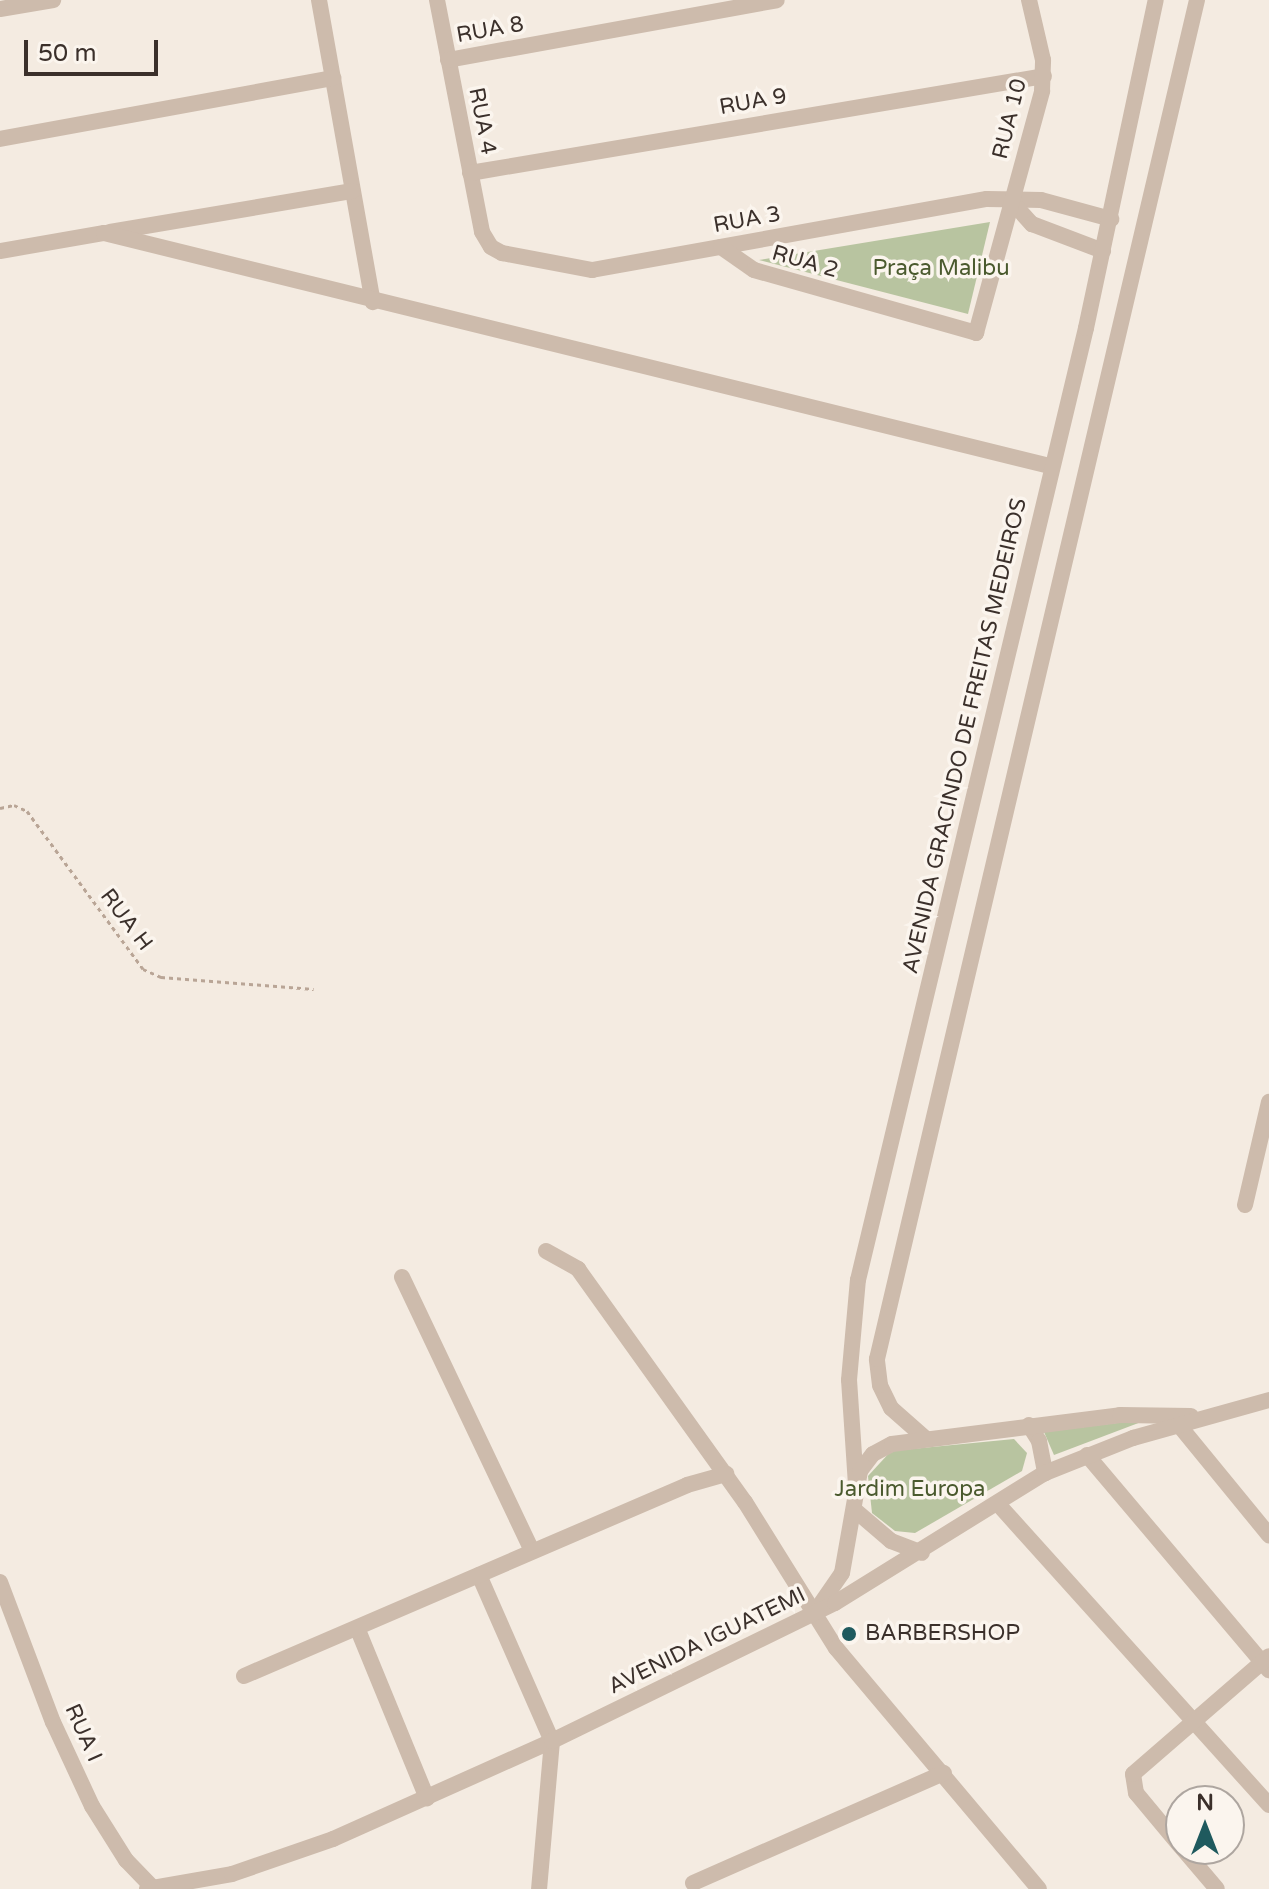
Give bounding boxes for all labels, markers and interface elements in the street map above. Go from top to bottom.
street label: RUA 8 [454,11,526,49]
scale bar [28,24,162,74]
text: 50 m [38,39,96,68]
street label: RUA 10 [987,76,1033,162]
street label: RUA 9 [717,83,789,121]
street label: RUA 4 [463,85,501,157]
street label: RUA 3 [711,201,783,239]
street label: RUA 2 [769,240,841,284]
park label: Praça Malibu [872,256,1010,282]
street label: AVENIDA GRACINDO DE FREITAS MEDEIROS [897,496,1033,976]
street label: RUA H [94,884,158,956]
park label: Jardim Europa [835,1477,985,1503]
street label: AVENIDA IGUATEMI [604,1582,810,1700]
place label: BARBERSHOP [865,1621,1020,1647]
marker: BARBERSHOP [840,1625,858,1643]
street label: RUA I [59,1700,107,1766]
north arrow [1165,1785,1245,1865]
text: N [1196,1790,1214,1816]

